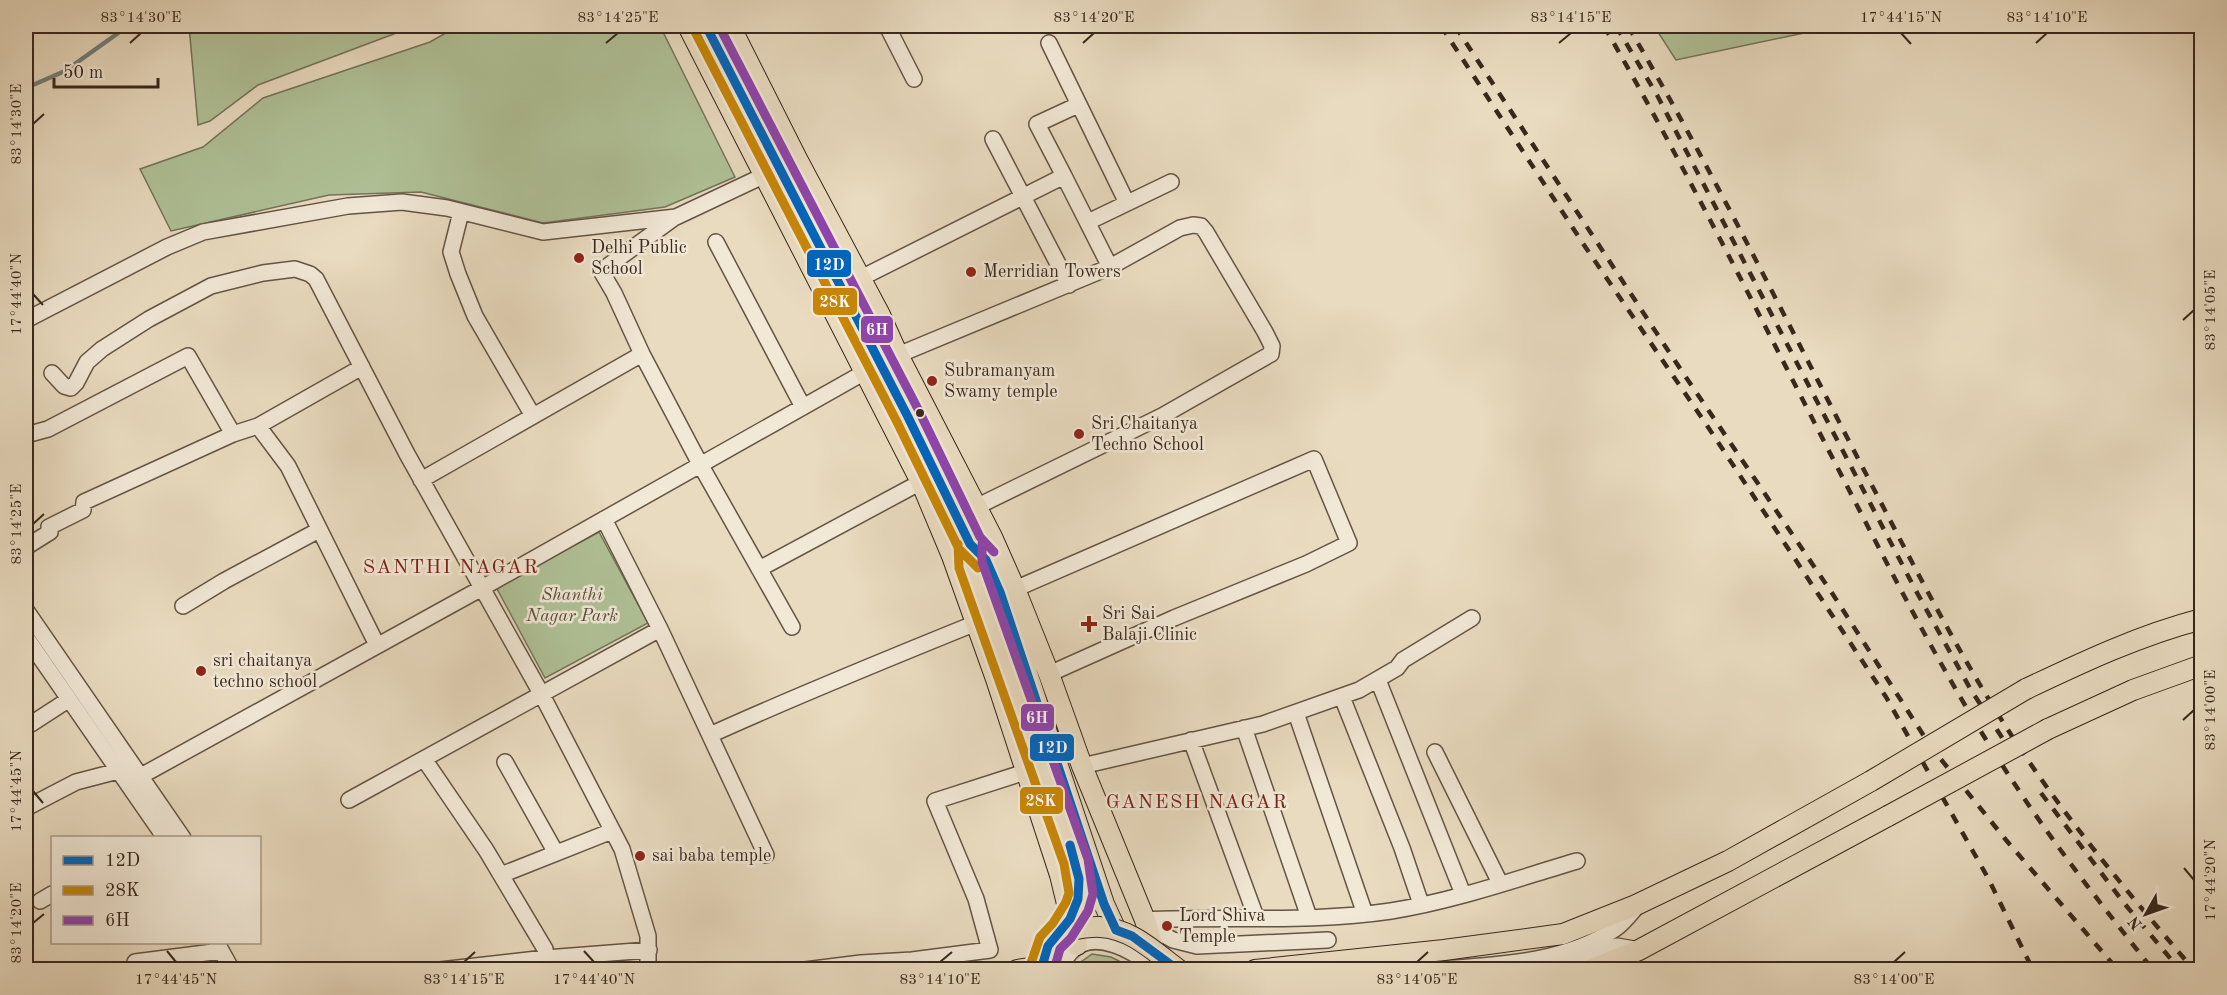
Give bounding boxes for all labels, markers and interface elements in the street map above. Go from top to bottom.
text: 83°14'30"E [101,11,181,26]
text: 83°14'25"E [578,11,658,26]
text: 83°14'20"E [1054,11,1134,26]
text: 83°14'15"E [1531,11,1611,26]
text: 17°44'15"N [1860,11,1942,26]
text: 83°14'10"E [2007,11,2087,26]
scale bar [54,51,158,89]
text: 50 m [63,64,103,82]
text: 83°14'30"E [10,84,25,164]
place label: Delhi Public School [591,239,687,278]
line badge: 12D [806,249,852,278]
marker: Delhi Public School [572,251,586,265]
text: 17°44'40"N [10,253,25,335]
text: 12D [813,258,845,274]
place label: Merridian Towers [983,263,1121,281]
marker: Merridian Towers [964,265,978,279]
text: 83°14'05"E [2204,270,2219,350]
line badge: 28K [812,287,858,316]
text: 28K [820,295,850,311]
line badge: 6H [860,315,894,344]
text: 6H [866,323,888,339]
place label: Subramanyam Swamy temple [944,362,1058,401]
marker: Subramanyam Swamy temple [925,374,939,388]
unlabelled marker [914,407,926,419]
place label: Sri Chaitanya Techno School [1091,415,1204,454]
marker: Sri Chaitanya Techno School [1072,427,1086,441]
text: 83°14'25"E [10,484,25,564]
district label: SANTHI NAGAR [363,558,539,578]
park label: Shanthi Nagar Park [525,586,618,625]
place label: Sri Sai Balaji Clinic [1102,605,1197,644]
marker: Sri Sai Balaji Clinic [1080,615,1098,633]
place label: sri chaitanya techno school [213,652,317,691]
marker: sri chaitanya techno school [194,664,208,678]
text: 83°14'00"E [2204,670,2219,750]
line badge: 6H [1020,703,1055,732]
text: 6H [1026,711,1048,727]
line badge: 12D [1029,733,1075,762]
text: 12D [1036,741,1068,757]
text: 17°44'45"N [10,750,25,832]
line badge: 28K [1019,786,1064,815]
district label: GANESH NAGAR [1106,793,1288,813]
text: 28K [1026,794,1056,810]
legend [51,836,261,944]
text: 17°44'20"N [2204,839,2219,921]
place label: sai baba temple [652,847,771,865]
marker: sai baba temple [633,849,647,863]
text: 12D [105,852,140,870]
text: 28K [105,882,140,900]
text: 83°14'20"E [10,883,25,963]
north arrow [2116,884,2176,944]
place label: Lord Shiva Temple [1179,907,1266,946]
text: 6H [105,912,130,930]
text: N [2125,912,2146,932]
marker: Lord Shiva Temple [1160,919,1174,933]
text: 17°44'45"N [135,973,217,988]
text: 83°14'15"E [424,973,504,988]
text: 17°44'40"N [553,973,635,988]
text: 83°14'10"E [900,973,980,988]
text: 83°14'05"E [1377,973,1457,988]
text: 83°14'00"E [1854,973,1934,988]

